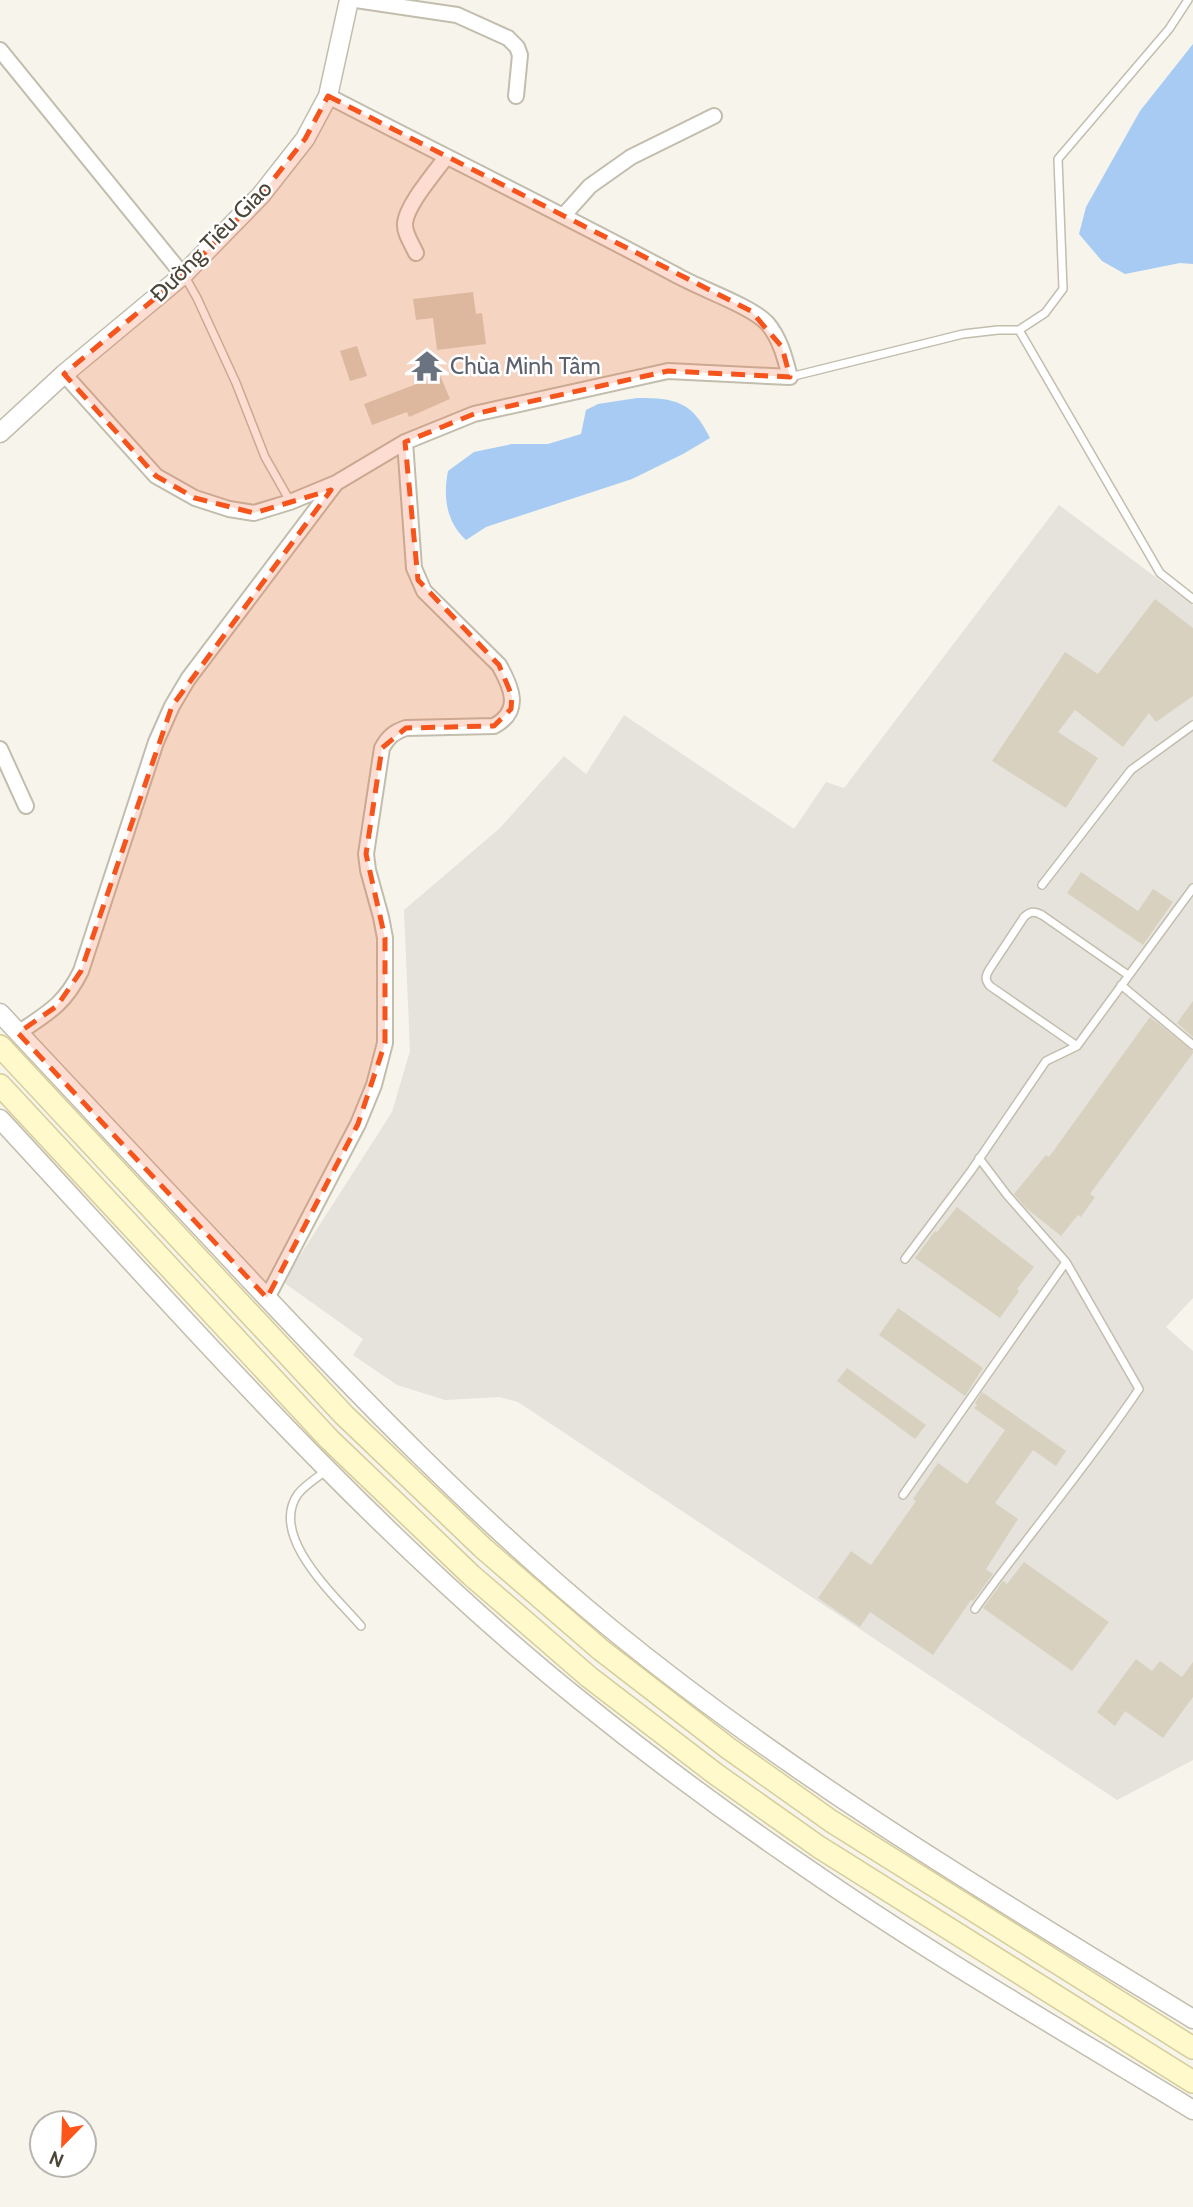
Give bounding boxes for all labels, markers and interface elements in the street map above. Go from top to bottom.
street label: Đường Tiêu Giao [144,174,278,308]
temple icon: Chùa Minh Tâm [410,349,444,383]
place label: Chùa Minh Tâm [450,352,601,380]
north arrow [28,2109,98,2179]
text: N [46,2146,67,2172]

